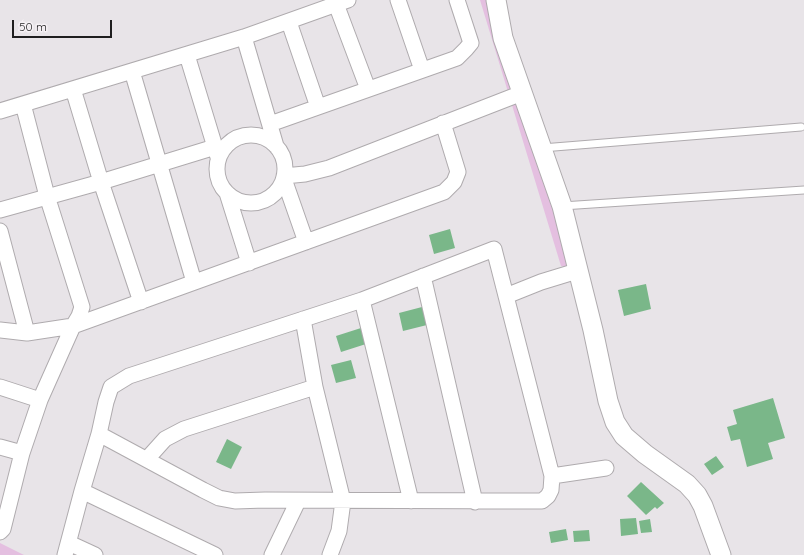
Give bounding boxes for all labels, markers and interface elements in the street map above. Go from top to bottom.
scale bar [14,12,114,38]
text: 50 m [19,19,47,34]

